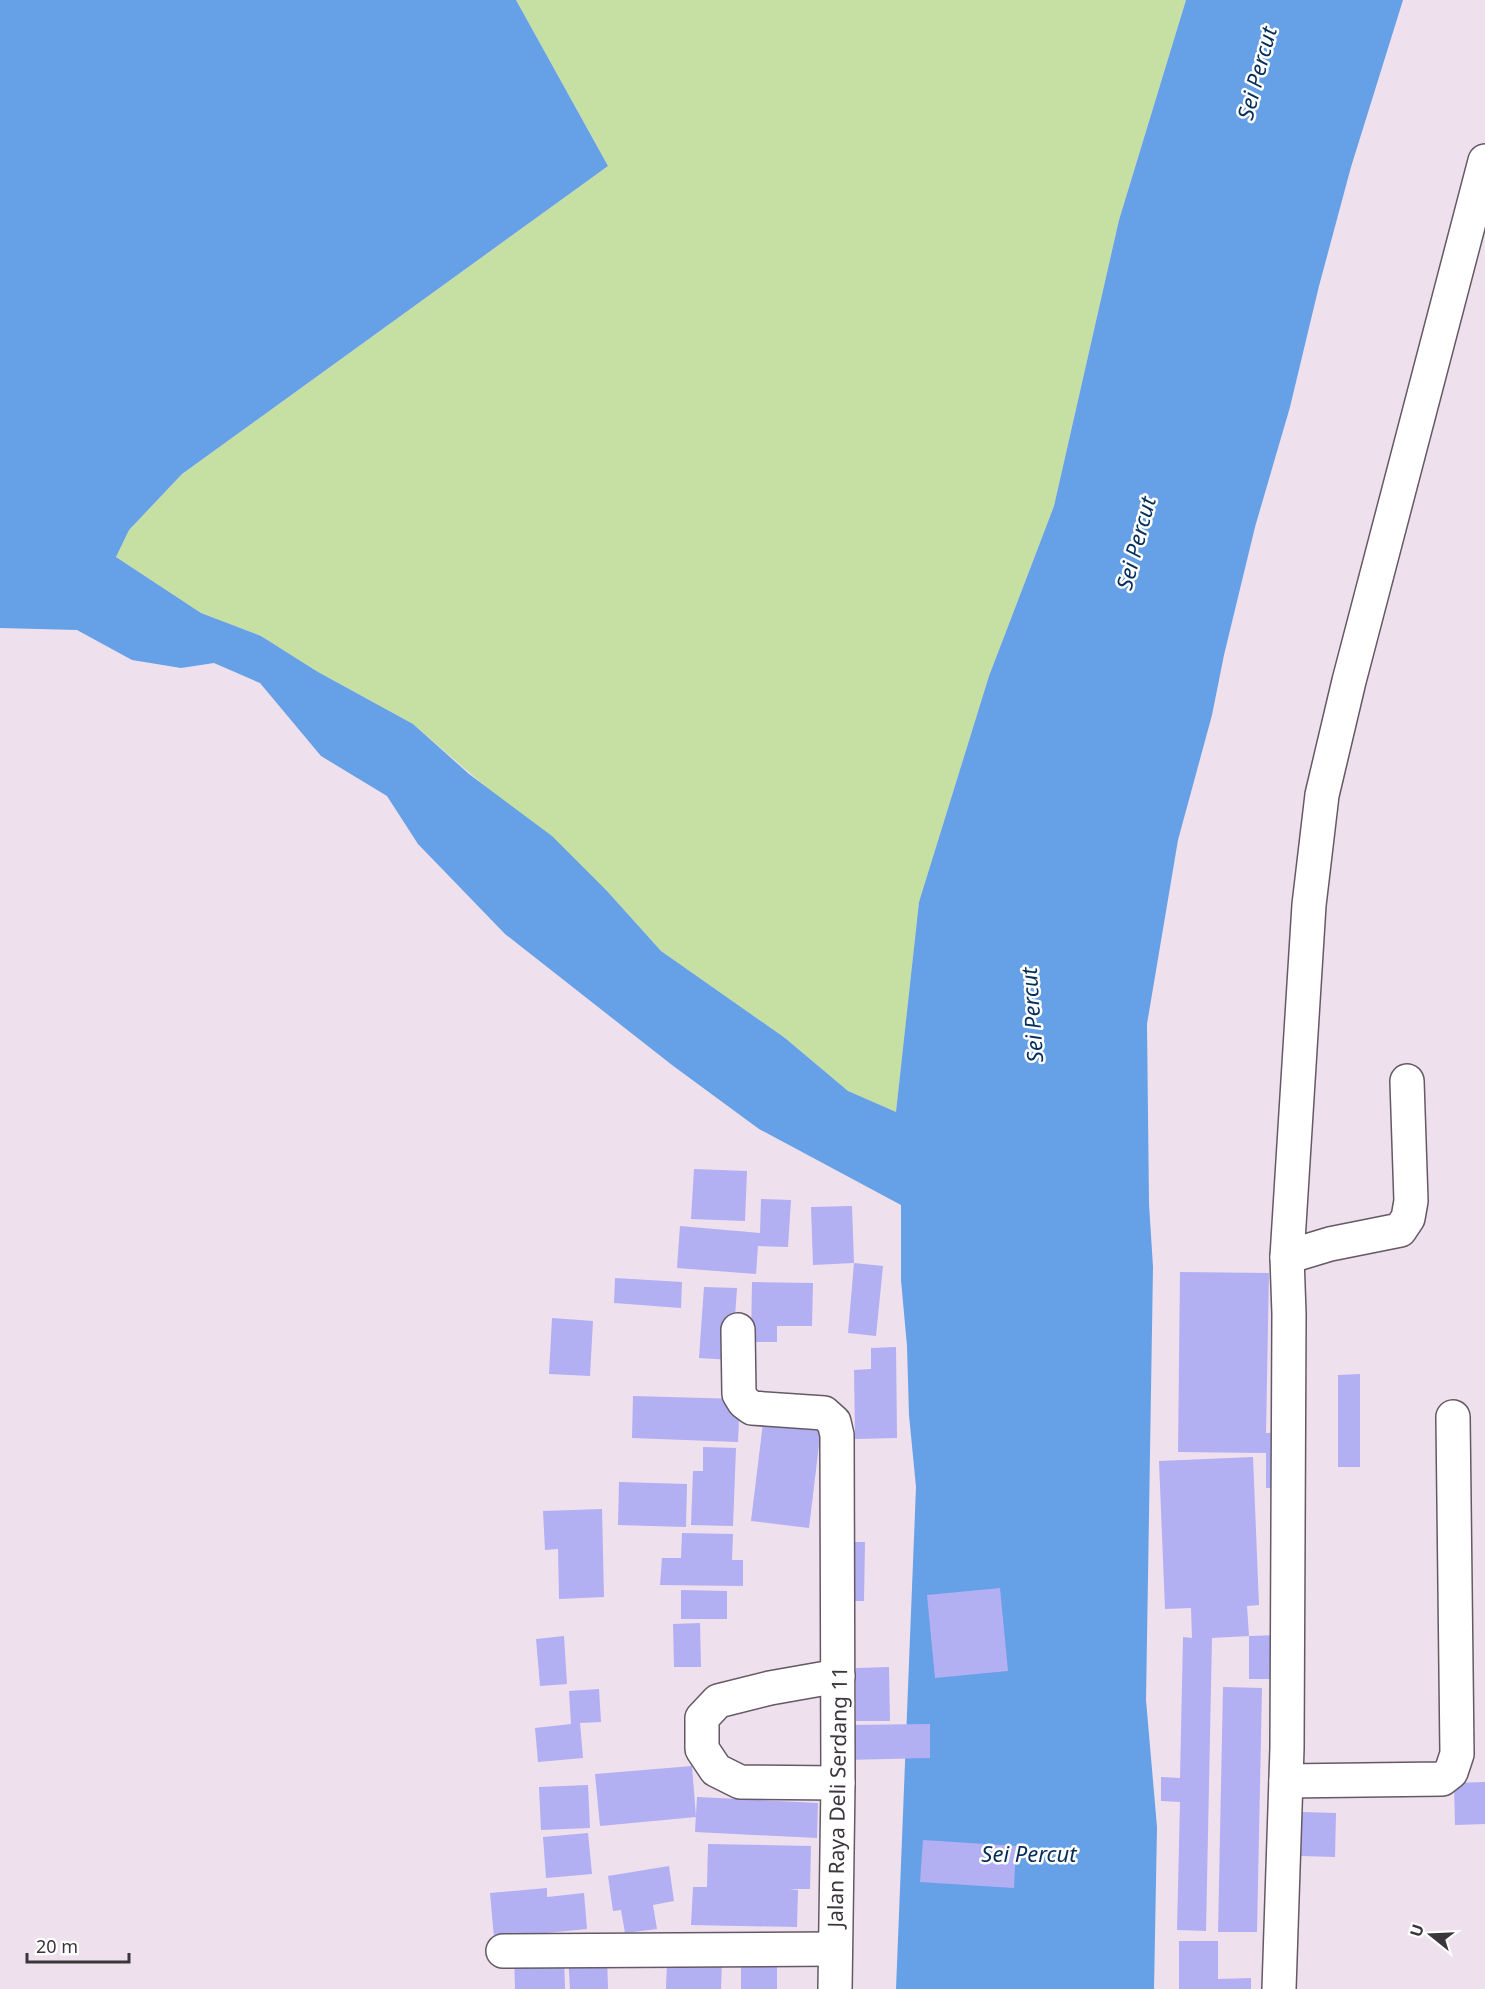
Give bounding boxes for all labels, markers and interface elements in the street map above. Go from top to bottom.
water label: Sei Percut [1229,21,1283,123]
water label: Sei Percut [1108,491,1162,593]
water label: Sei Percut [1013,965,1049,1064]
street label: Jalan Raya Deli Serdang 11 [821,1666,853,1930]
water label: Sei Percut [981,1838,1078,1868]
north arrow [1401,1905,1461,1965]
text: U [1404,1921,1429,1940]
scale bar [27,1926,129,1964]
text: 20 m [36,1934,78,1958]

